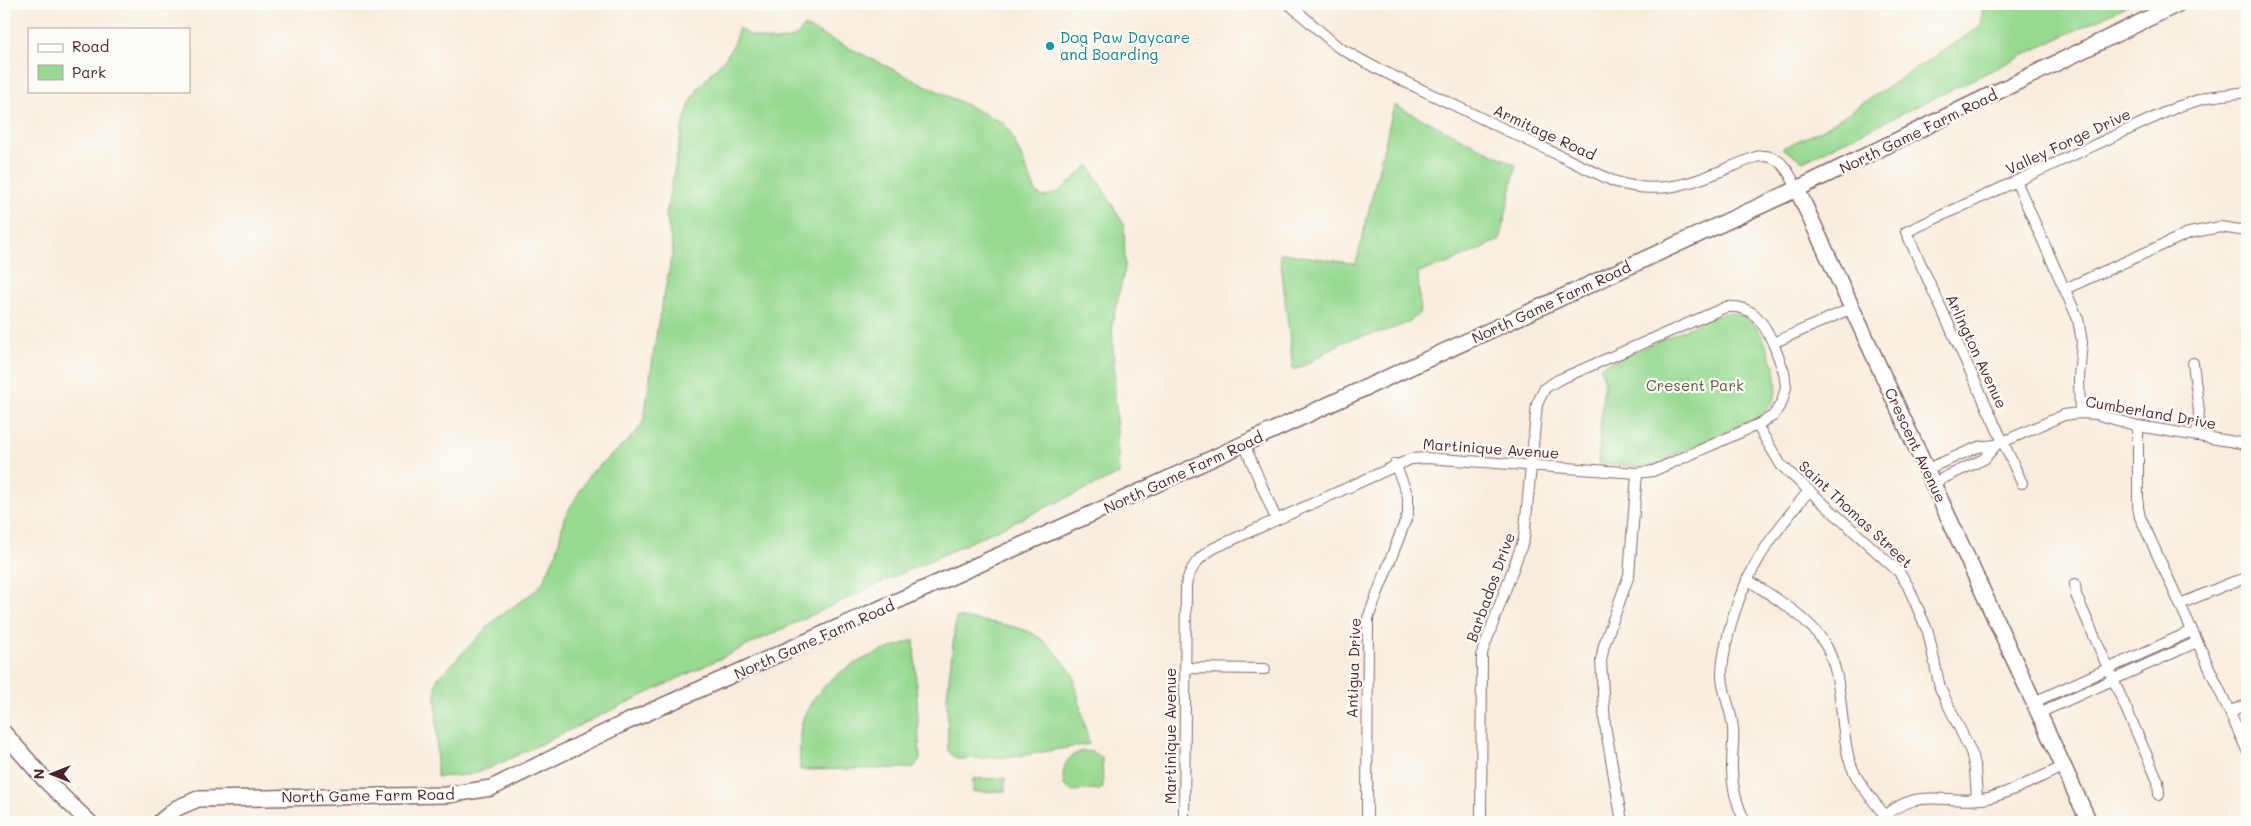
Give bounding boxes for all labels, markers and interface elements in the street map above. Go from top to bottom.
place label: Dog Paw Daycare and Boarding [1060,27,1190,64]
legend [28,28,190,92]
text: Road [72,36,109,56]
marker: Dog Paw Daycare and Boarding [1044,40,1056,52]
text: Park [72,62,106,82]
street label: North Game Farm Road [1836,84,2000,178]
street label: Armitage Road [1491,100,1599,164]
street label: Valley Forge Drive [2002,103,2134,179]
street label: North Game Farm Road [1468,256,1634,348]
street label: Arlington Avenue [1942,291,2012,411]
park label: Cresent Park [1646,375,1744,395]
street label: Crescent Avenue [1881,384,1951,506]
street label: Cumberland Drive [2084,391,2218,433]
street label: North Game Farm Road [1100,426,1266,518]
street label: Martinique Avenue [1422,433,1560,463]
street label: Saint Thomas Street [1795,456,1917,572]
street label: Barbados Drive [1461,529,1519,645]
street label: North Game Farm Road [731,595,897,683]
street label: Antigua Drive [1341,617,1365,719]
street label: Martinique Avenue [1160,668,1180,804]
north arrow [28,748,78,798]
text: N [29,769,48,779]
street label: North Game Farm Road [281,783,455,807]

